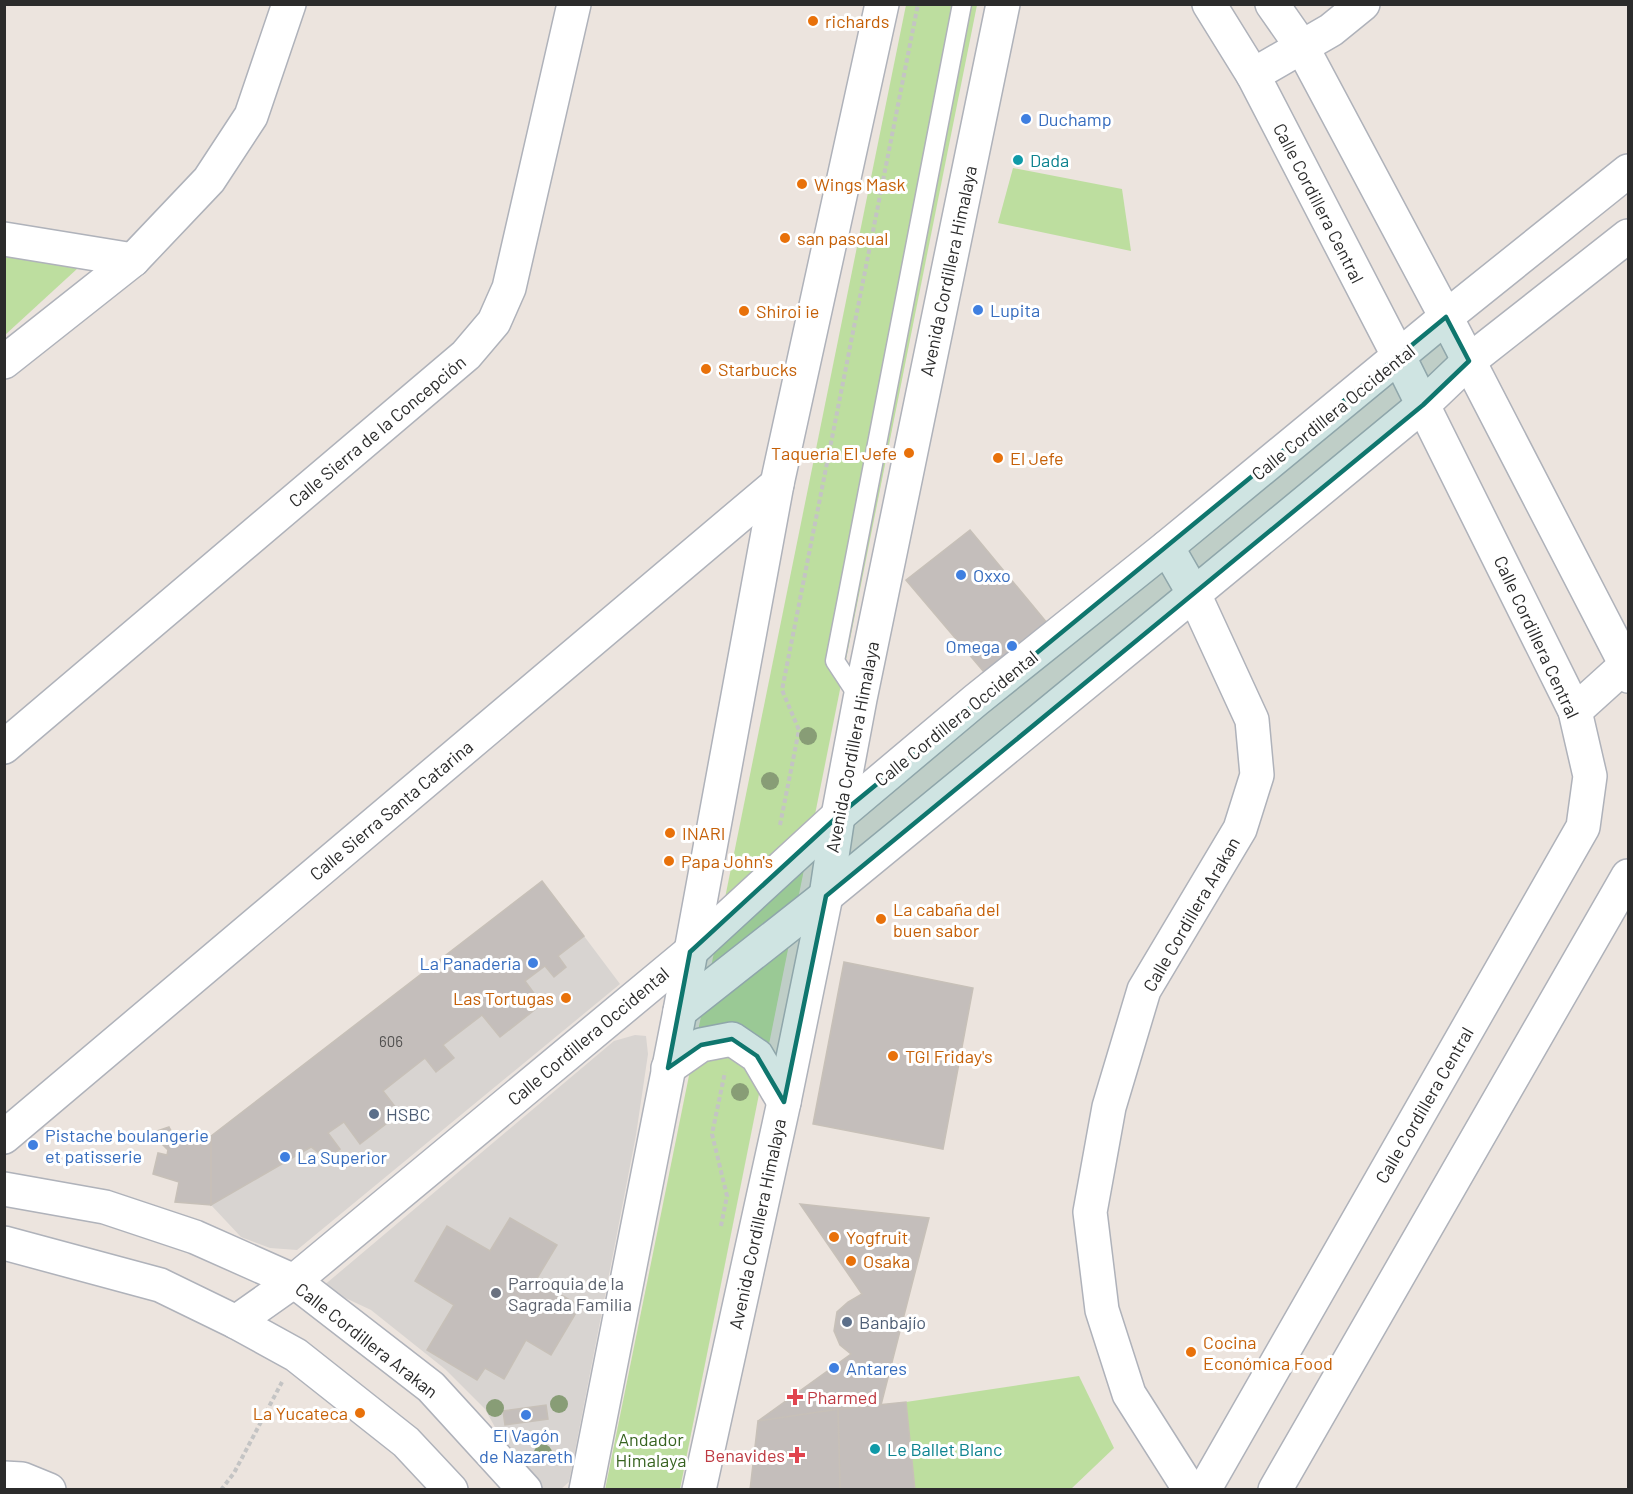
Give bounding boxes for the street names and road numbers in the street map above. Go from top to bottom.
street label: Calle Cordillera Central [1269,119,1369,287]
street label: Avenida Cordillera Himalaya [915,164,981,378]
street label: Calle Cordillera Occidental [1247,339,1419,485]
street label: Calle Sierra de la Concepción [284,350,470,512]
street label: Calle Cordillera Central [1490,552,1584,722]
street label: Avenida Cordillera Himalaya [821,639,883,855]
street label: Calle Cordillera Occidental [870,645,1042,791]
street label: Calle Sierra Santa Catarina [305,735,477,885]
street label: Calle Cordillera Arakan [1138,833,1244,995]
street label: Calle Cordillera Occidental [503,962,673,1110]
street label: Calle Cordillera Central [1370,1023,1478,1187]
street label: Avenida Cordillera Himalaya [724,1117,790,1331]
street label: Calle Cordillera Arakan [291,1278,443,1402]

